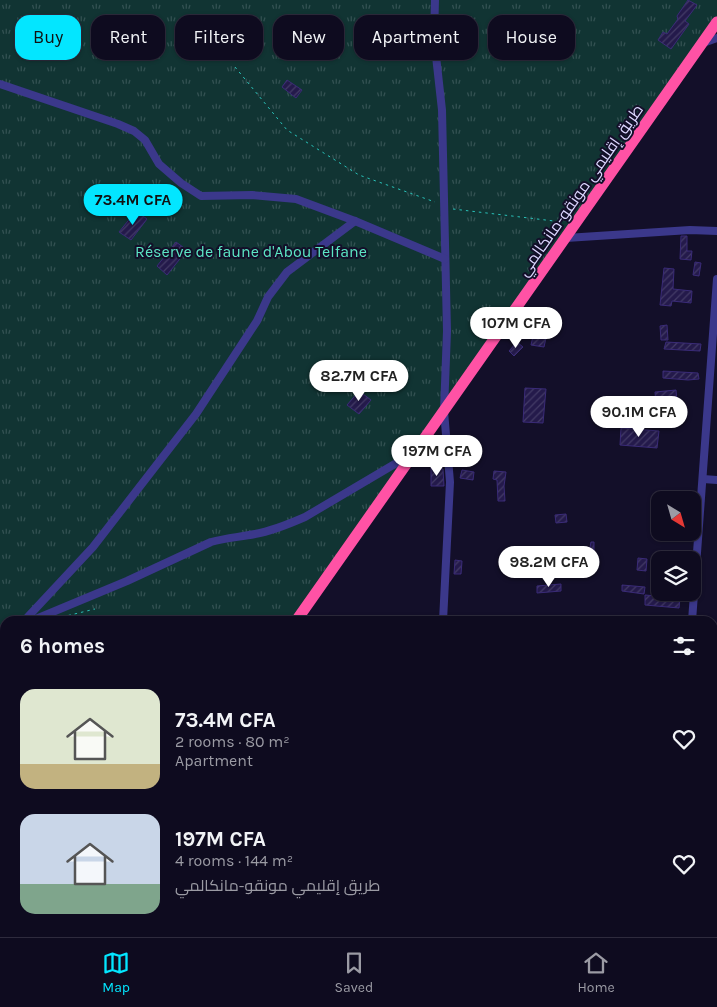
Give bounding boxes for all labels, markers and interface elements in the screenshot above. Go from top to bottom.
chip: Buy [15,15,81,60]
chip: Rent [91,15,165,60]
chip: Filters [175,15,263,60]
chip: New [273,15,344,60]
chip: Apartment [354,15,478,60]
chip: House [488,15,575,60]
street label: طريق إقليمي مونقو-مانكالمي [514,101,650,282]
pin: 73.4M CFA [76,184,190,226]
text: 73.4M CFA [95,190,171,209]
park label: Réserve de faune d'Abou Telfane [135,242,367,261]
pin: 107M CFA [464,306,568,349]
text: 107M CFA [481,313,551,332]
pin: 82.7M CFA [302,360,416,402]
text: 82.7M CFA [320,366,398,385]
pin: 90.1M CFA [582,396,696,438]
text: 90.1M CFA [602,402,676,421]
pin: 197M CFA [385,434,489,477]
text: 197M CFA [402,441,472,460]
north arrow [651,491,701,541]
map controls [651,491,701,601]
pin: 98.2M CFA [492,546,606,588]
button: layers [651,551,701,601]
text: 98.2M CFA [509,552,589,571]
icon: filters [670,632,698,660]
text: 6 homes [20,634,105,658]
text: 73.4M CFA [175,708,276,732]
icon: home [60,709,120,769]
icon: heart [670,725,698,753]
text: 2 rooms · 80 m² [175,732,290,751]
text: Apartment [175,751,253,770]
text: 197M CFA [175,827,266,851]
icon: home [60,834,120,894]
icon: heart [670,850,698,878]
text: 4 rooms · 144 m² [175,851,293,870]
text: طريق إقليمي مونقو-مانكالمي [175,876,380,895]
tab: Map [102,949,130,996]
tab: Saved [334,949,373,996]
tab: Home [578,949,615,996]

